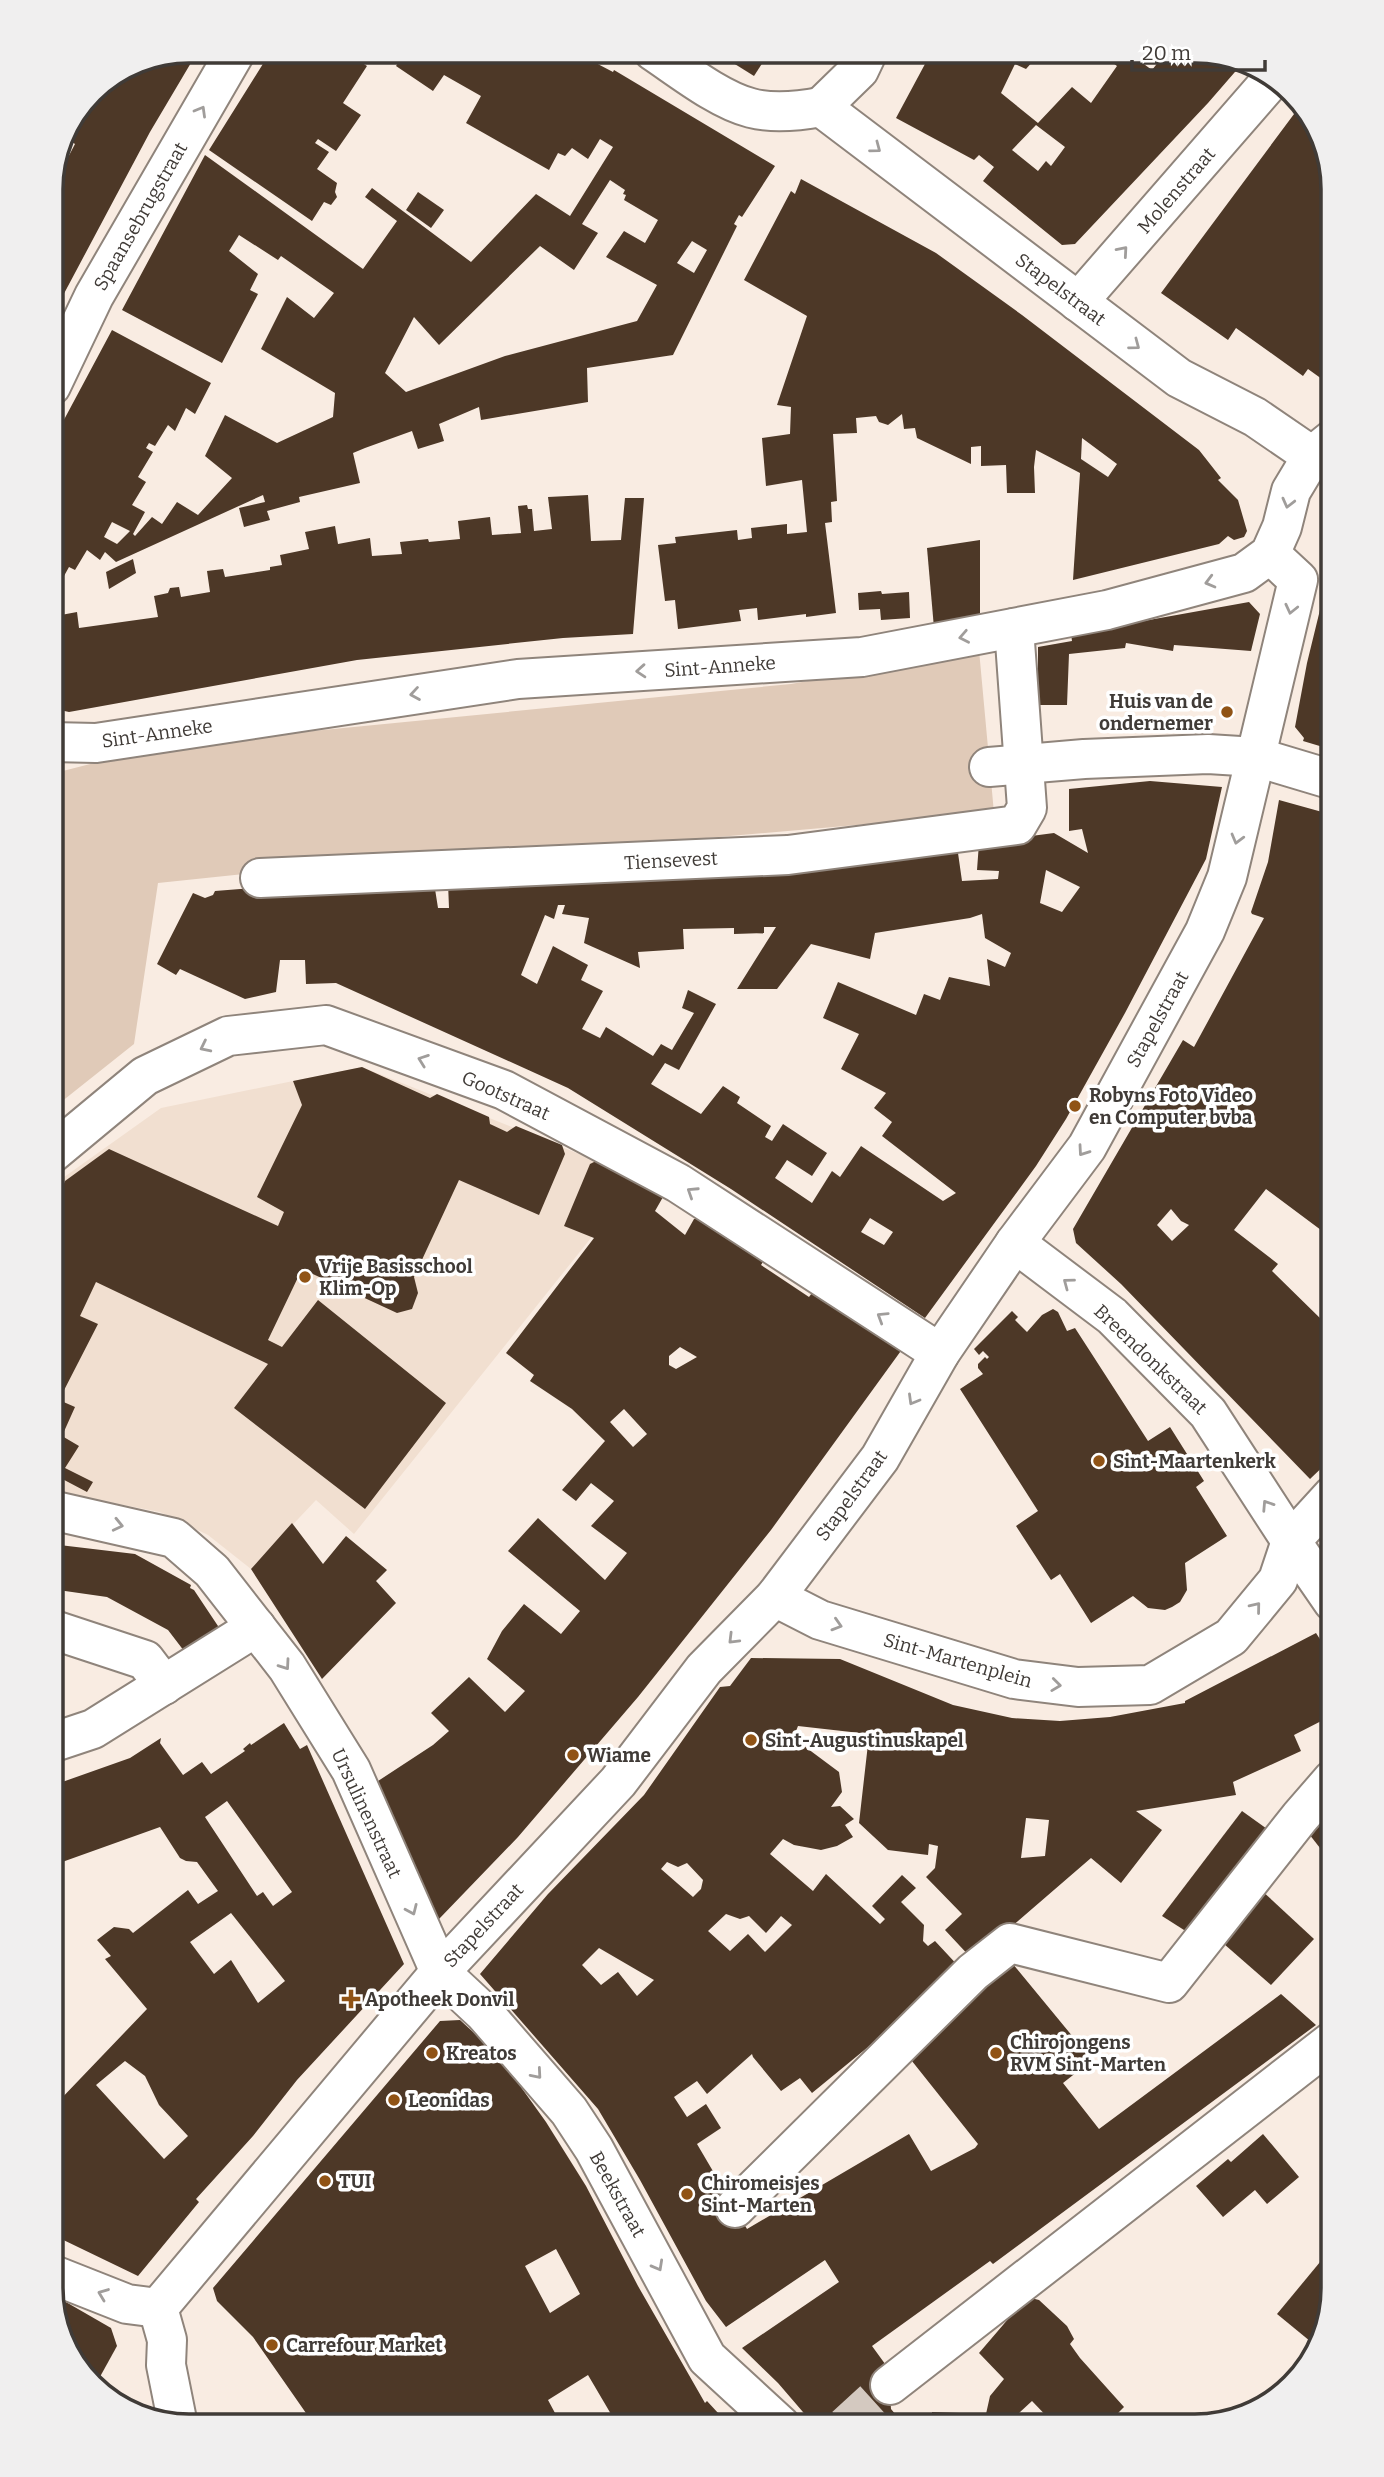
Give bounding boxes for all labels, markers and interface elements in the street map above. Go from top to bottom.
scale bar [1132,28,1265,72]
text: 20 m [1142,40,1191,66]
one-way arrow [193,106,206,119]
street label: Spaansebrugstraat [89,138,192,294]
one-way arrow [868,140,880,153]
street label: Molenstraat [1133,142,1220,238]
one-way arrow [1114,246,1127,259]
street label: Stapelstraat [1011,248,1110,331]
one-way arrow [1127,337,1140,349]
one-way arrow [1282,497,1296,509]
one-way arrow [1204,574,1216,588]
one-way arrow [1285,603,1300,615]
one-way arrow [958,629,970,644]
street label: Sint-Anneke [664,651,777,682]
one-way arrow [635,663,646,678]
one-way arrow [409,686,421,701]
place label: Huis van de ondernemer [1099,690,1213,735]
marker: Huis van de ondernemer [1219,704,1235,720]
street label: Sint-Anneke [100,714,214,753]
one-way arrow [1231,833,1246,845]
street label: Tiensevest [624,847,719,874]
street label: Stapelstraat [1121,967,1193,1072]
one-way arrow [200,1039,212,1053]
one-way arrow [417,1054,429,1068]
street label: Gootstraat [458,1066,553,1125]
place label: Robyns Foto Video en Computer bvba [1089,1084,1253,1129]
marker: Robyns Foto Video en Computer bvba [1067,1098,1083,1114]
one-way arrow [1079,1143,1091,1156]
one-way arrow [687,1187,700,1200]
place label: Vrije Basisschool Klim-Op [319,1255,473,1300]
marker: Vrije Basisschool Klim-Op [297,1269,313,1285]
one-way arrow [1063,1278,1076,1291]
street label: Breendonkstraat [1089,1300,1212,1419]
one-way arrow [877,1313,890,1326]
one-way arrow [909,1392,922,1405]
street label: Stapelstraat [811,1445,892,1545]
place label: Sint-Maartenkerk [1113,1450,1276,1473]
marker: Sint-Maartenkerk [1091,1453,1107,1469]
one-way arrow [1263,1499,1276,1512]
one-way arrow [111,1516,123,1531]
one-way arrow [1248,1602,1260,1615]
one-way arrow [830,1617,843,1631]
street label: Sint-Martenplein [881,1628,1035,1693]
one-way arrow [728,1631,741,1644]
one-way arrow [277,1657,289,1670]
one-way arrow [1050,1677,1062,1692]
place label: Sint-Augustinuskapel [765,1729,964,1752]
marker: Sint-Augustinuskapel [743,1732,759,1748]
place label: Wiame [587,1744,651,1767]
street label: Ursulinenstraat [326,1745,407,1882]
marker: Wiame [565,1747,581,1763]
street label: Stapelstraat [439,1878,528,1972]
one-way arrow [404,1903,418,1915]
place label: Apotheek Donvil [365,1988,514,2011]
marker: Apotheek Donvil [343,1991,359,2007]
place label: Chirojongens RVM Sint-Marten [1010,2031,1167,2076]
place label: Kreatos [446,2042,517,2065]
marker: Kreatos [424,2045,440,2061]
marker: Chirojongens RVM Sint-Marten [988,2045,1004,2061]
one-way arrow [529,2066,541,2079]
place label: Leonidas [408,2089,490,2112]
marker: Leonidas [386,2092,402,2108]
street label: Beekstraat [585,2147,651,2241]
place label: TUI [339,2170,372,2193]
place label: Chiromeisjes Sint-Marten [701,2172,820,2217]
marker: TUI [317,2173,333,2189]
marker: Chiromeisjes Sint-Marten [679,2186,695,2202]
one-way arrow [650,2259,663,2272]
one-way arrow [98,2289,110,2303]
place label: Carrefour Market [286,2334,443,2357]
marker: Carrefour Market [264,2337,280,2353]

